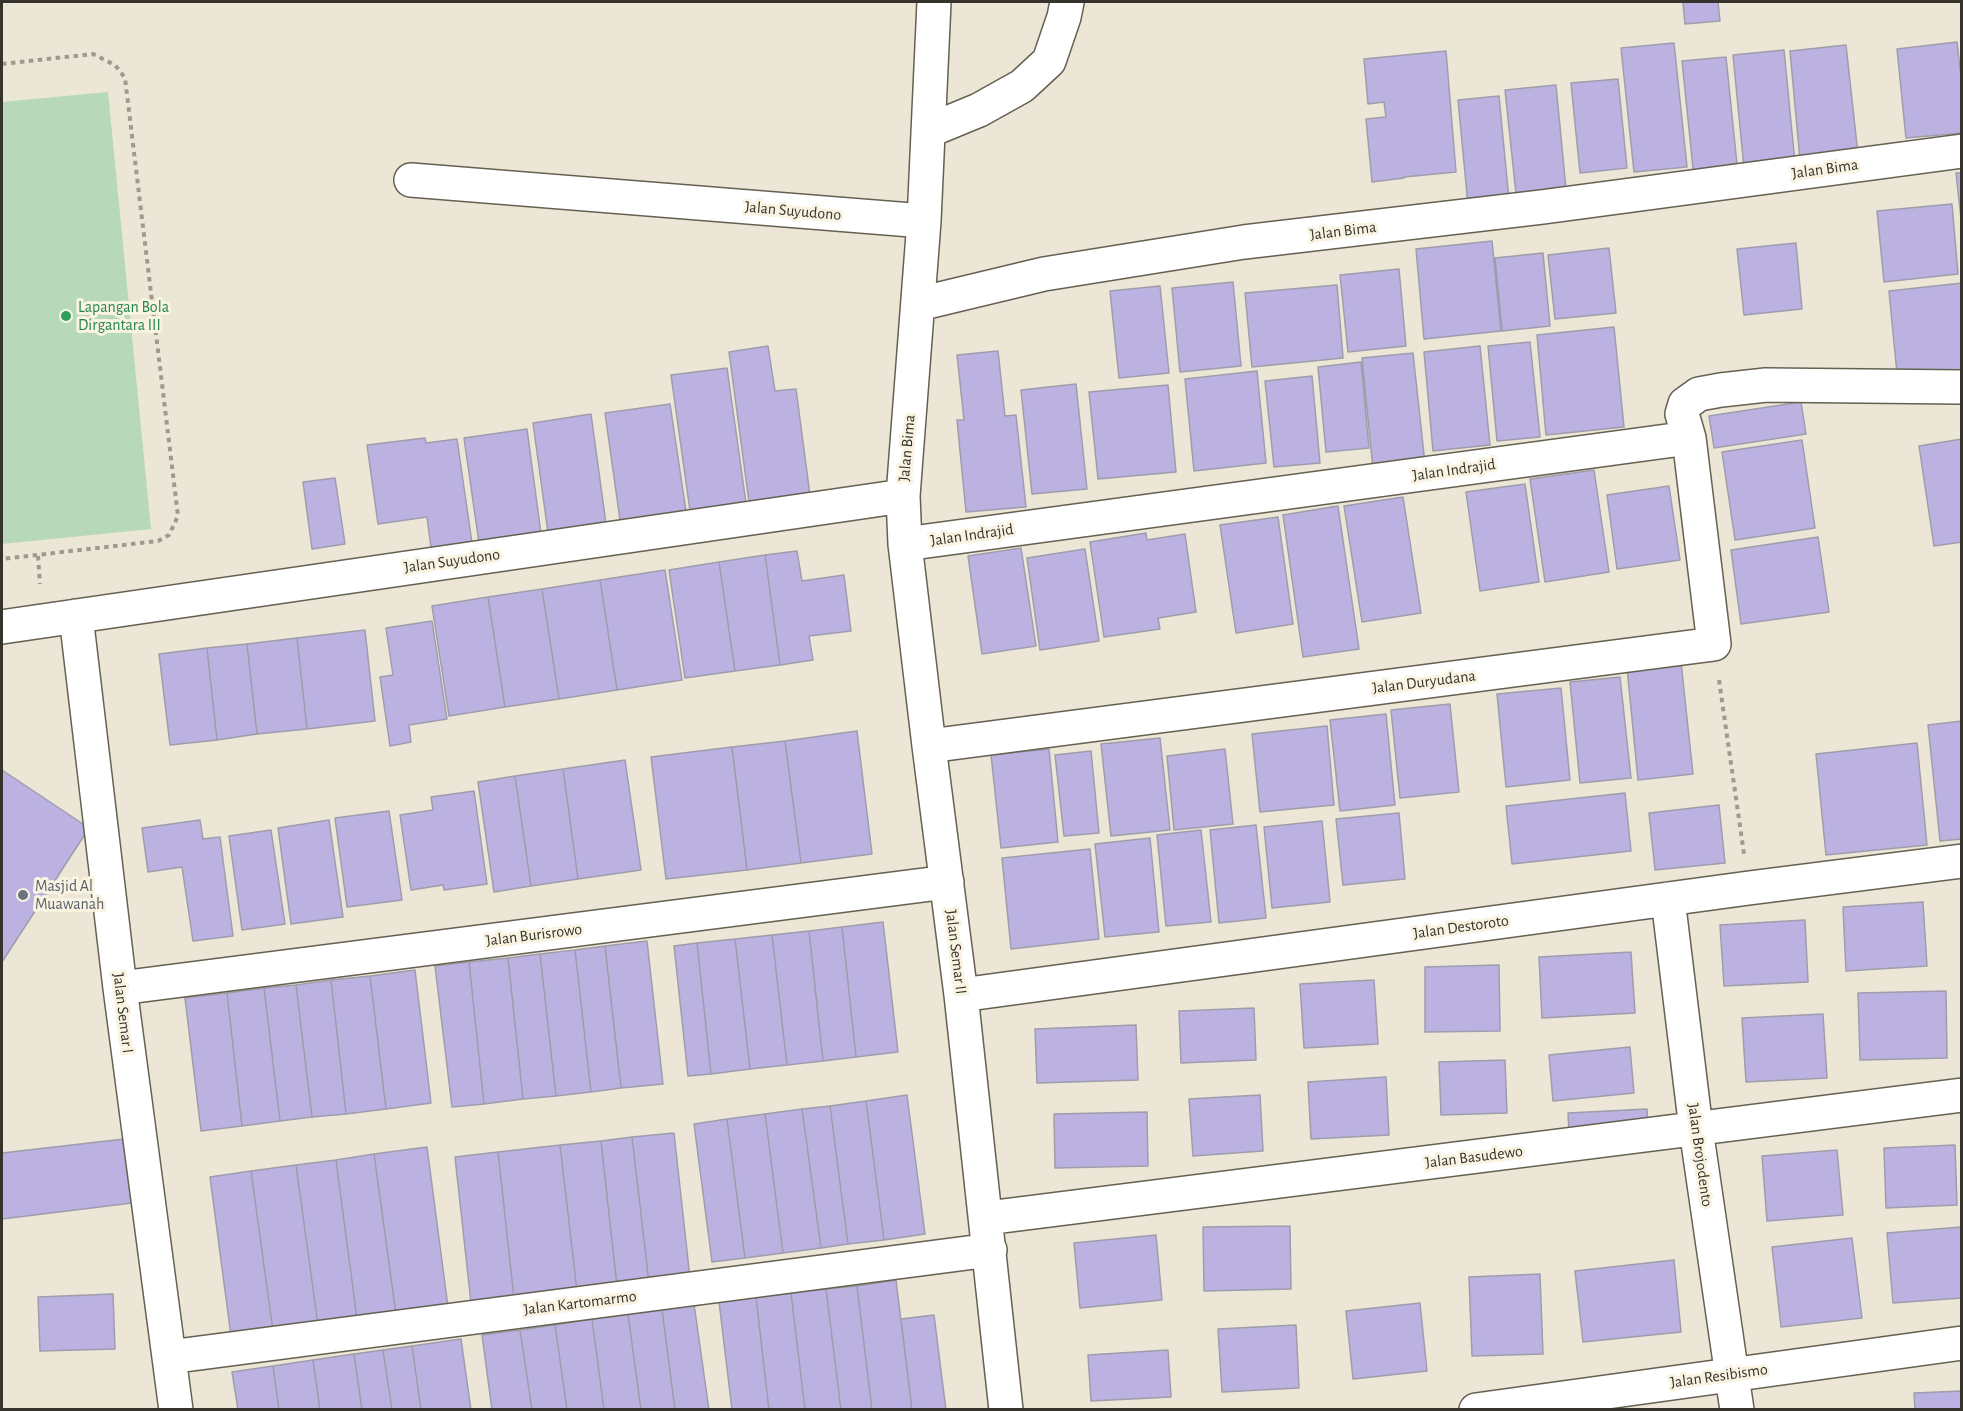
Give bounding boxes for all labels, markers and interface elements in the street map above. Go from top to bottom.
street label: Jalan Bima [1791,155,1859,183]
street label: Jalan Suyudono [744,197,842,225]
street label: Jalan Bima [1309,217,1377,245]
place label: Lapangan Bola Dirgantara III [78,297,169,335]
marker: Lapangan Bola Dirgantara III [59,309,73,323]
street label: Jalan Bima [895,414,919,482]
street label: Jalan Indrajid [1411,455,1497,485]
street label: Jalan Indrajid [929,520,1015,550]
street label: Jalan Suyudono [403,545,501,577]
street label: Jalan Duryudana [1371,666,1477,698]
place label: Masjid Al Muawanah [35,876,104,914]
marker: Masjid Al Muawanah [16,888,30,902]
street label: Jalan Semar II [941,909,971,995]
street label: Jalan Destoroto [1412,911,1510,943]
street label: Jalan Burisrowo [485,920,583,950]
street label: Jalan Semar I [109,972,137,1054]
street label: Jalan Brojodento [1683,1102,1717,1208]
street label: Jalan Basudewo [1424,1141,1524,1173]
street label: Jalan Kartomarmo [522,1287,638,1319]
street label: Jalan Resibismo [1669,1360,1769,1392]

